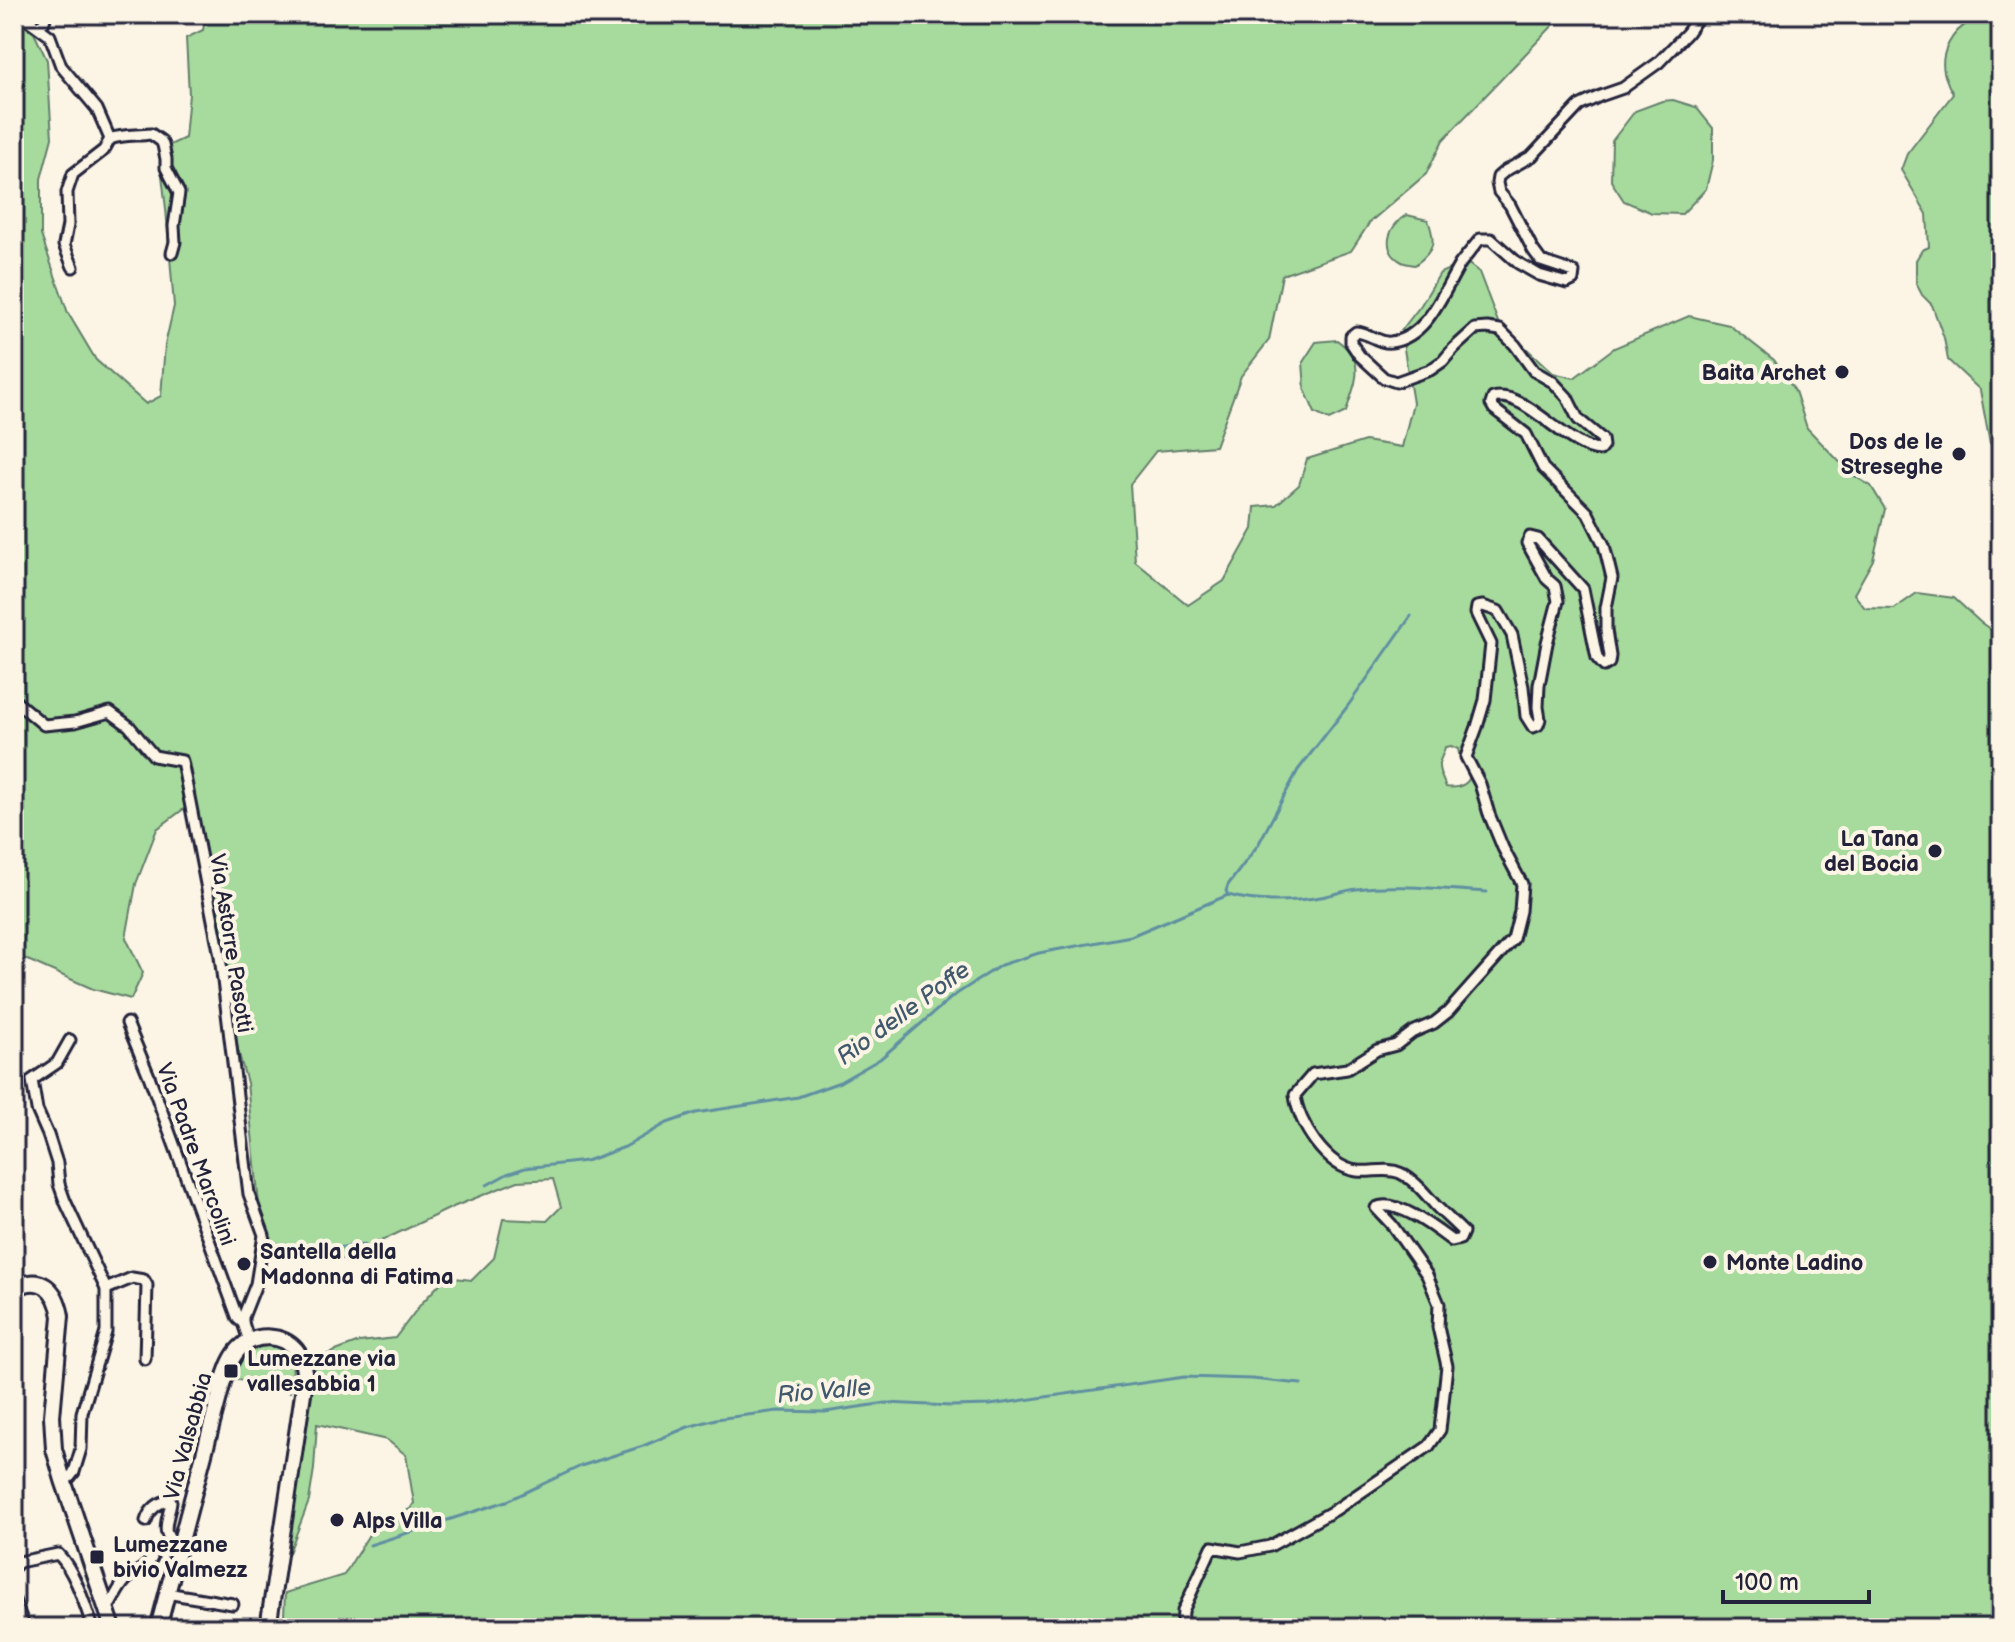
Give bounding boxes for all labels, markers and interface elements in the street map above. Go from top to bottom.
place label: Baita Archet [1702,360,1827,387]
marker: Baita Archet [1833,363,1851,381]
place label: Dos de le Streseghe [1841,429,1943,481]
marker: Dos de le Streseghe [1950,445,1968,463]
place label: La Tana del Bocia [1824,826,1919,878]
marker: La Tana del Bocia [1926,842,1944,860]
street label: Via Astorre Pasotti [203,852,258,1035]
water label: Rio delle Poffe [831,955,976,1071]
street label: Via Padre Marcolini [150,1059,241,1250]
place label: Santella della Madonna di Fatima [260,1239,454,1291]
place label: Monte Ladino [1726,1250,1863,1277]
marker: Monte Ladino [1701,1253,1719,1271]
marker: Santella della Madonna di Fatima [235,1255,253,1273]
place label: Lumezzane via vallesabbia 1 [246,1346,396,1398]
marker: Lumezzane via vallesabbia 1 [222,1362,240,1380]
street label: Via Valsabbia [158,1369,218,1503]
water label: Rio Valle [776,1373,872,1410]
place label: Alps Villa [352,1508,443,1535]
marker: Alps Villa [328,1511,346,1529]
place label: Lumezzane bivio Valmezz [113,1532,248,1584]
marker: Lumezzane bivio Valmezz [88,1548,106,1566]
scale bar [1723,1554,1869,1604]
text: 100 m [1735,1568,1799,1597]

